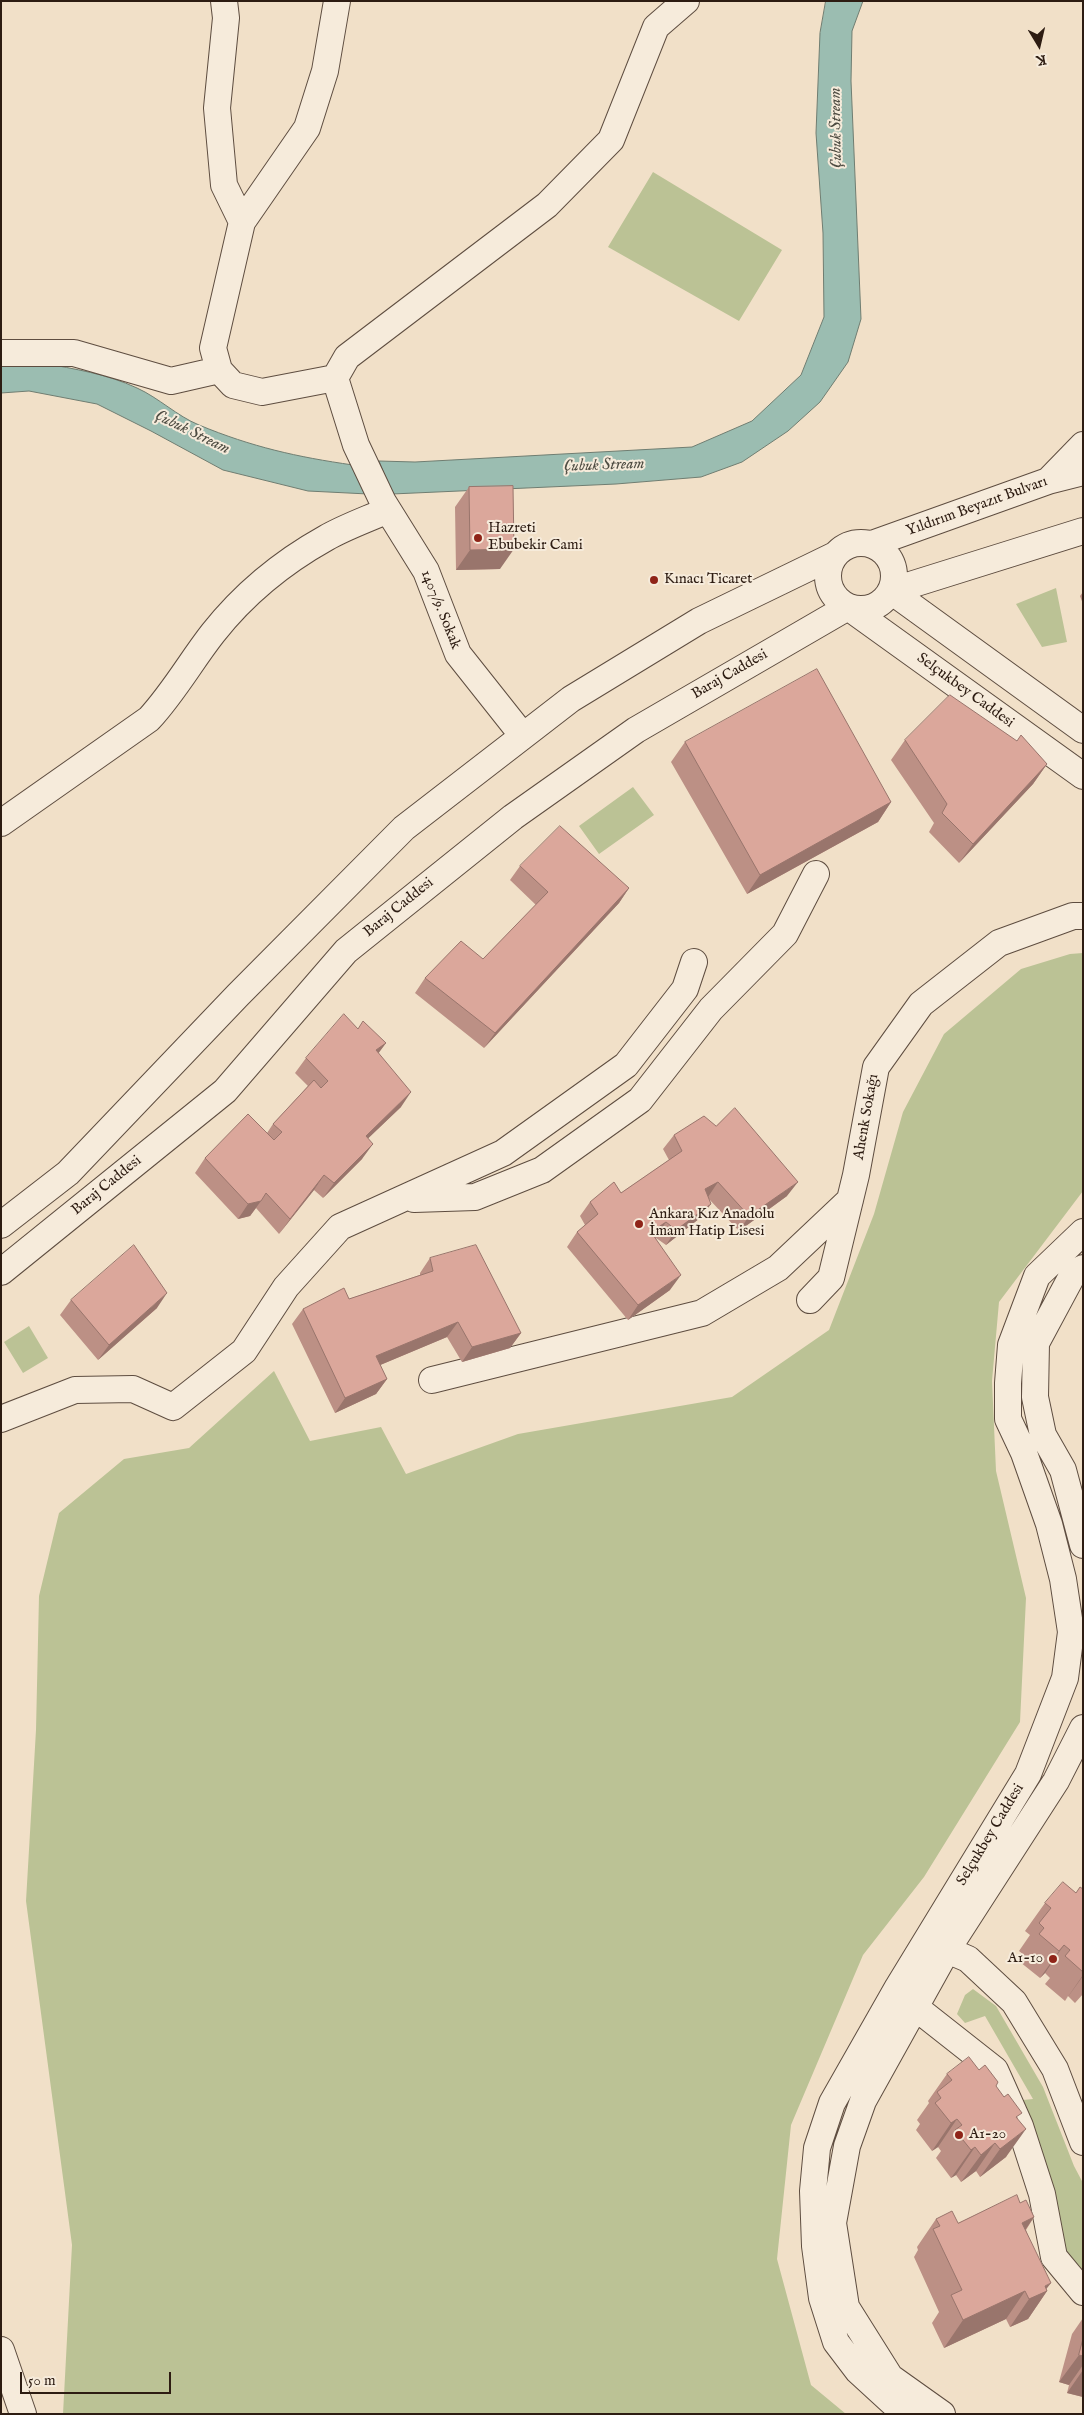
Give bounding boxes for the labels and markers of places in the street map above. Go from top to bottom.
place label: Hazreti Ebubekir Cami [488,520,583,555]
marker: Hazreti Ebubekir Cami [472,532,484,544]
place label: Kınacı Ticaret [664,571,752,589]
marker: Kınacı Ticaret [648,574,660,586]
place label: Ankara Kız Anadolu İmam Hatip Lisesi [649,1206,774,1241]
marker: Ankara Kız Anadolu İmam Hatip Lisesi [633,1218,645,1230]
place label: A1-10 [1007,1950,1043,1968]
marker: A1-10 [1047,1953,1059,1965]
place label: A1-20 [969,2126,1006,2144]
marker: A1-20 [953,2129,965,2141]

